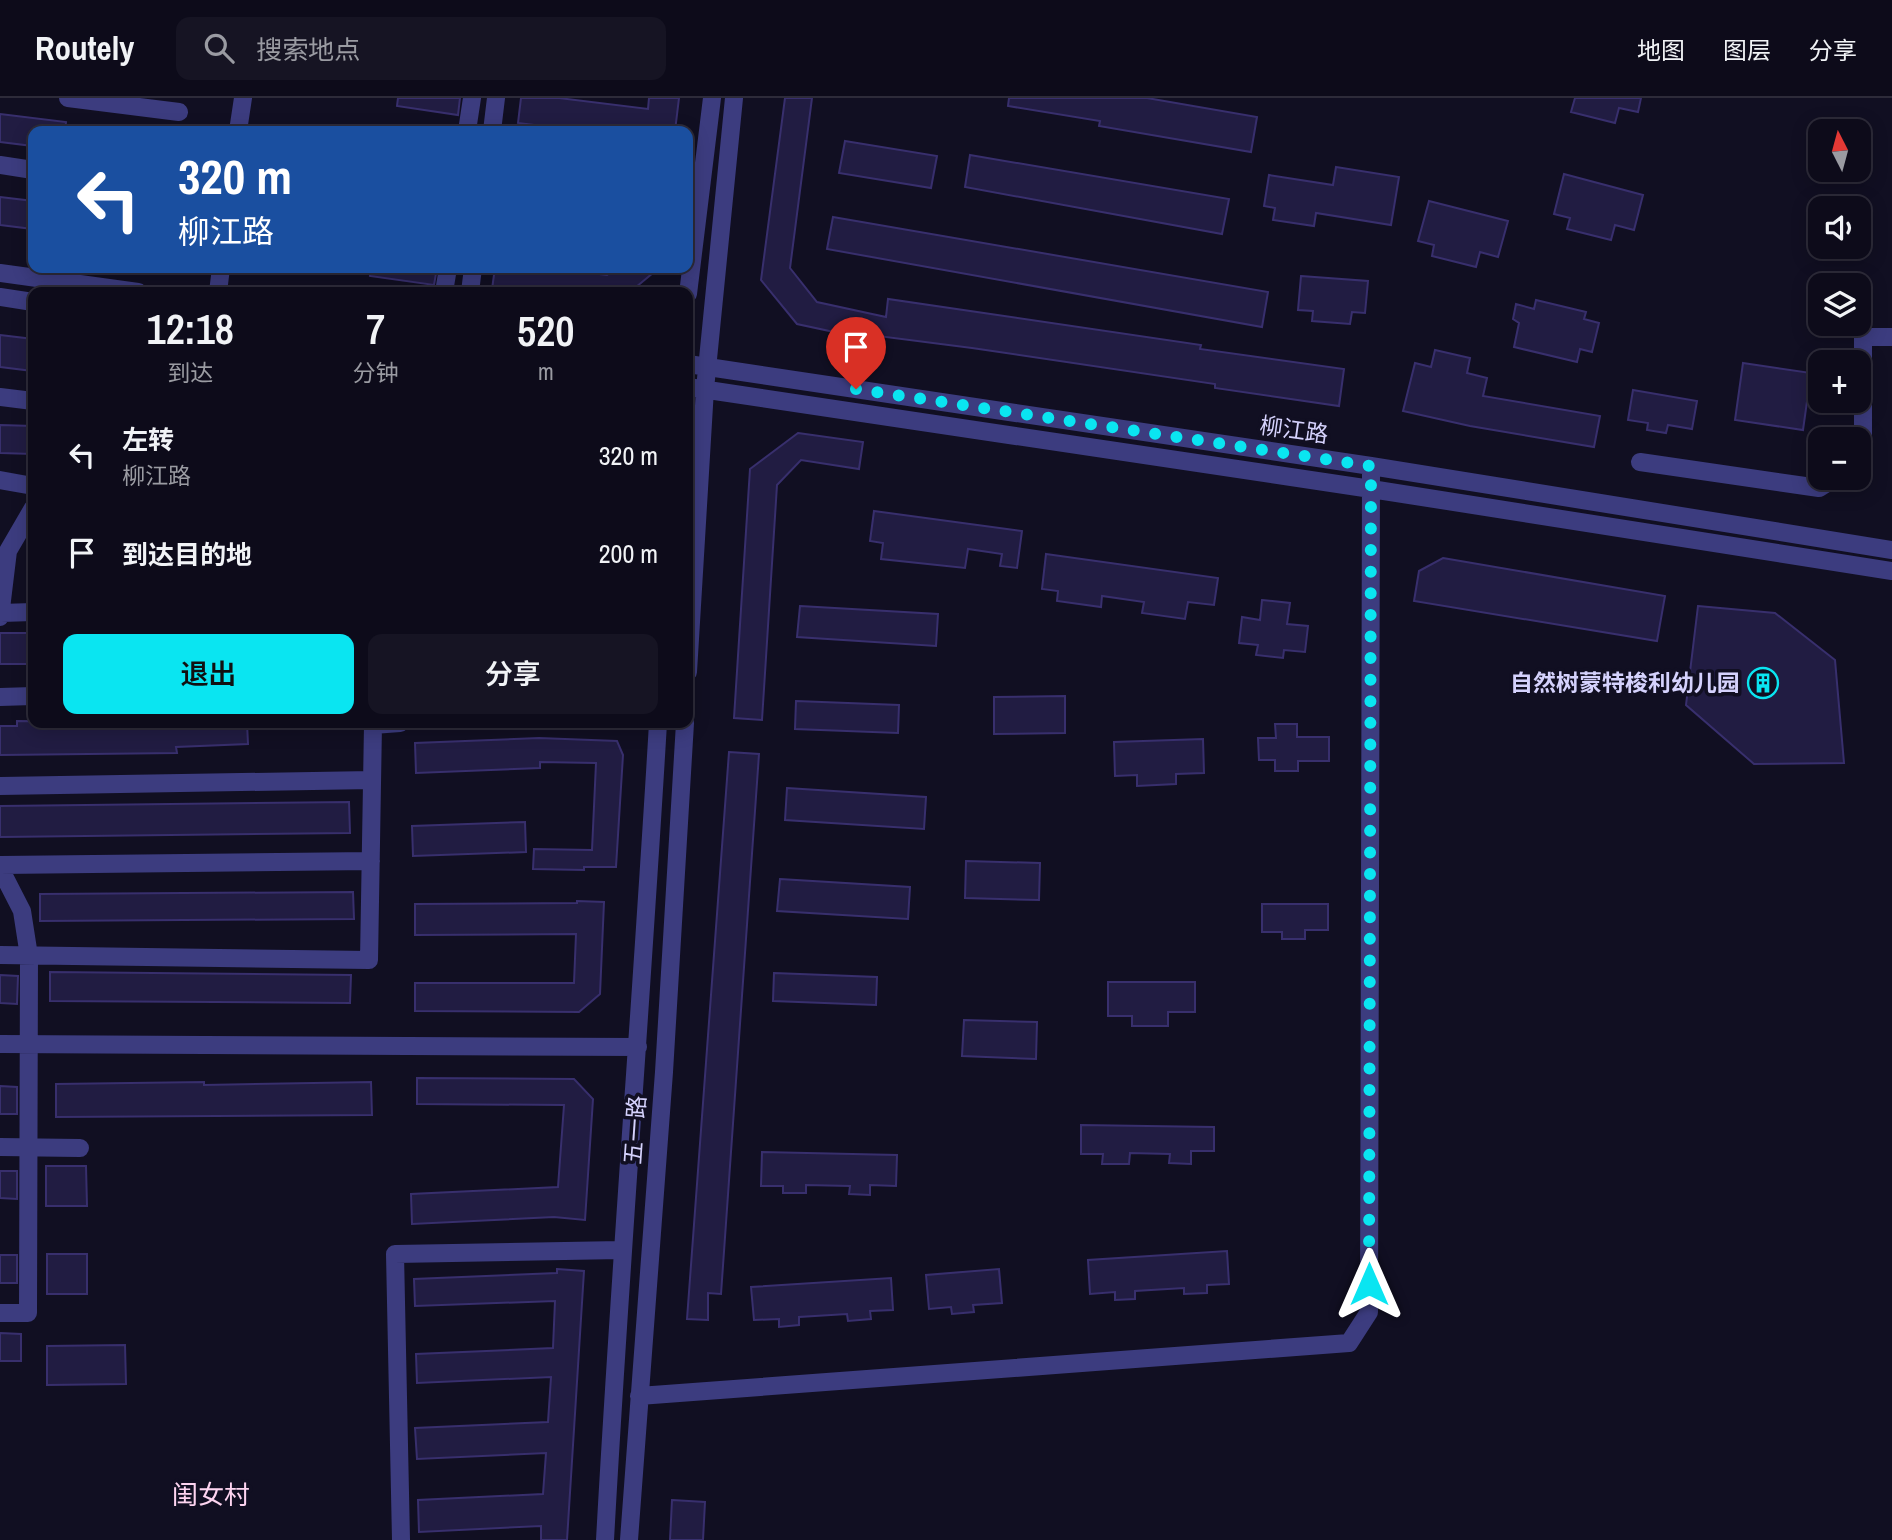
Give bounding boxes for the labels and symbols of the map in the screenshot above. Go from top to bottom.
north arrow [1808,119,1871,182]
pin [826,317,886,389]
street label: 柳江路 [1258,409,1330,450]
building icon: 自然树蒙特梭利幼儿园 [1746,666,1780,700]
place label: 自然树蒙特梭利幼儿园 [1510,667,1740,698]
street label: 五一路 [617,1094,652,1165]
position arrow [1332,1247,1406,1321]
district label: 闺女村 [172,1477,250,1512]

